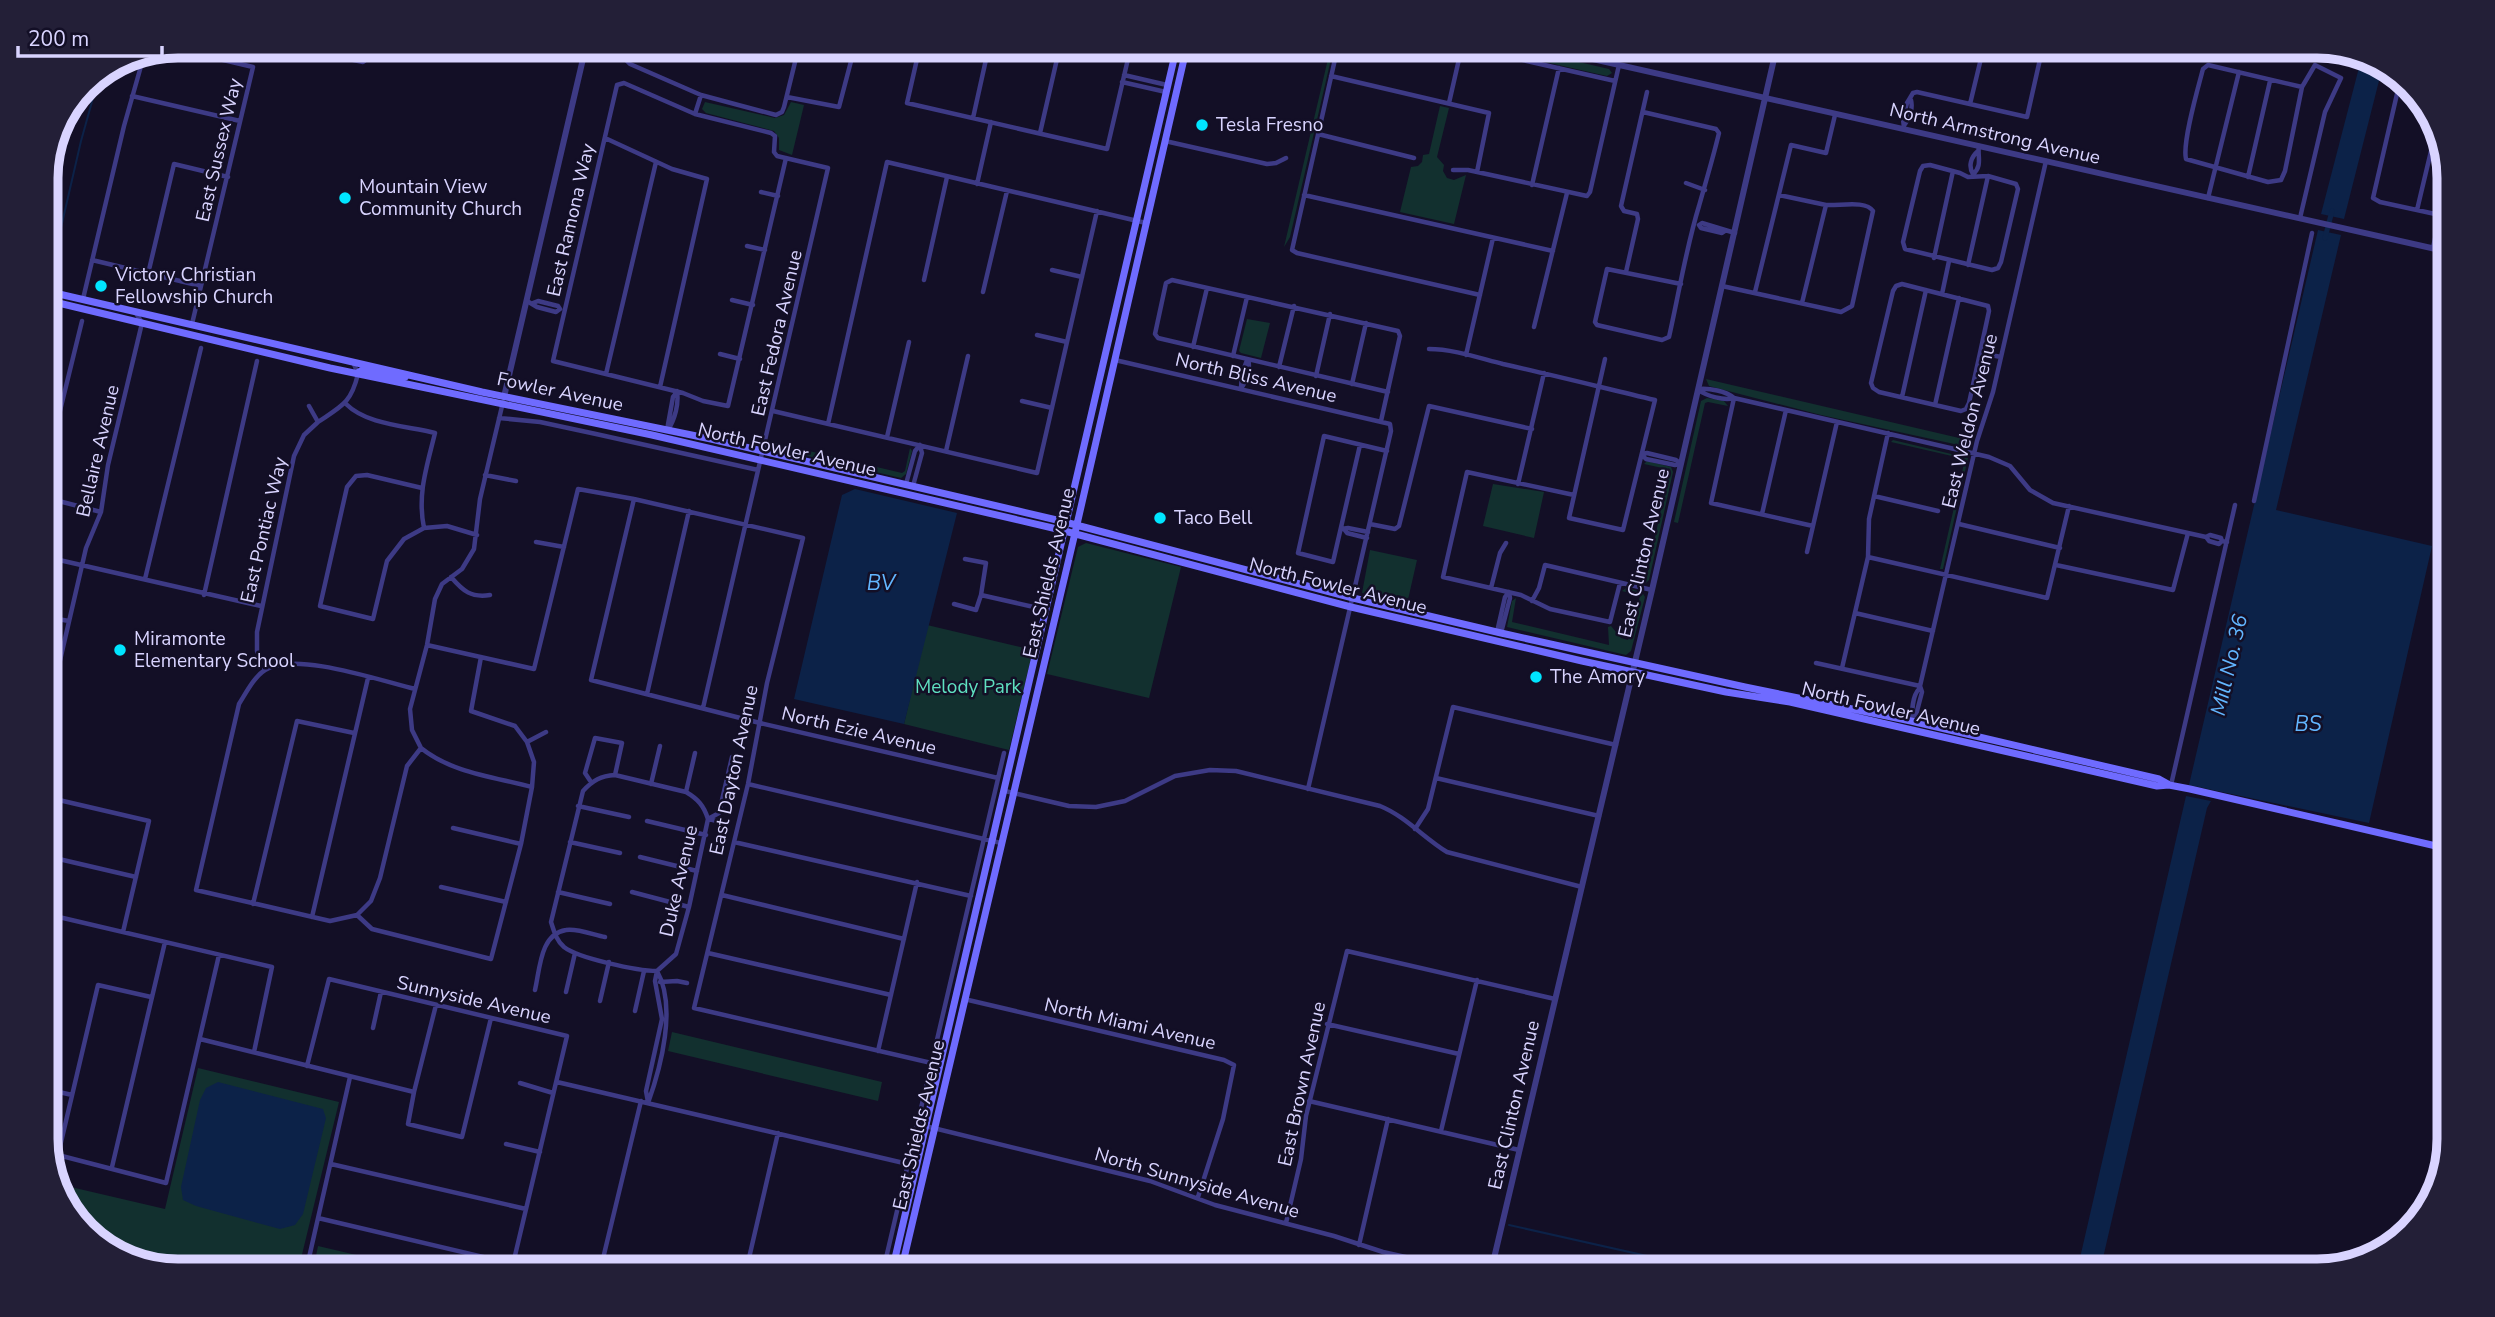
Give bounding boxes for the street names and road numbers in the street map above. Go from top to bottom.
street label: East Sussex Way [190,75,248,224]
street label: North Armstrong Avenue [1887,97,2103,171]
street label: East Ramona Way [541,141,601,299]
street label: East Fedora Avenue [745,247,809,419]
street label: East Weldon Avenue [1936,331,2004,511]
street label: North Bliss Avenue [1173,347,1339,409]
street label: Fowler Avenue [494,366,626,418]
street label: Bellaire Avenue [70,382,126,520]
street label: North Fowler Avenue [695,417,879,483]
street label: East Pontiac Way [235,454,293,605]
street label: East Clinton Avenue [1612,466,1676,640]
street label: East Shields Avenue [1017,485,1081,661]
street label: North Fowler Avenue [1246,551,1430,621]
street label: North Fowler Avenue [1799,676,1983,742]
street label: East Dayton Avenue [703,683,765,857]
street label: North Ezie Avenue [779,701,939,761]
street label: Duke Avenue [654,823,704,939]
street label: Sunnyside Avenue [394,970,554,1030]
street label: North Miami Avenue [1042,992,1218,1056]
street label: East Brown Avenue [1272,999,1332,1169]
street label: East Clinton Avenue [1482,1018,1546,1192]
street label: East Shields Avenue [887,1037,951,1213]
street label: North Sunnyside Avenue [1092,1141,1302,1225]

